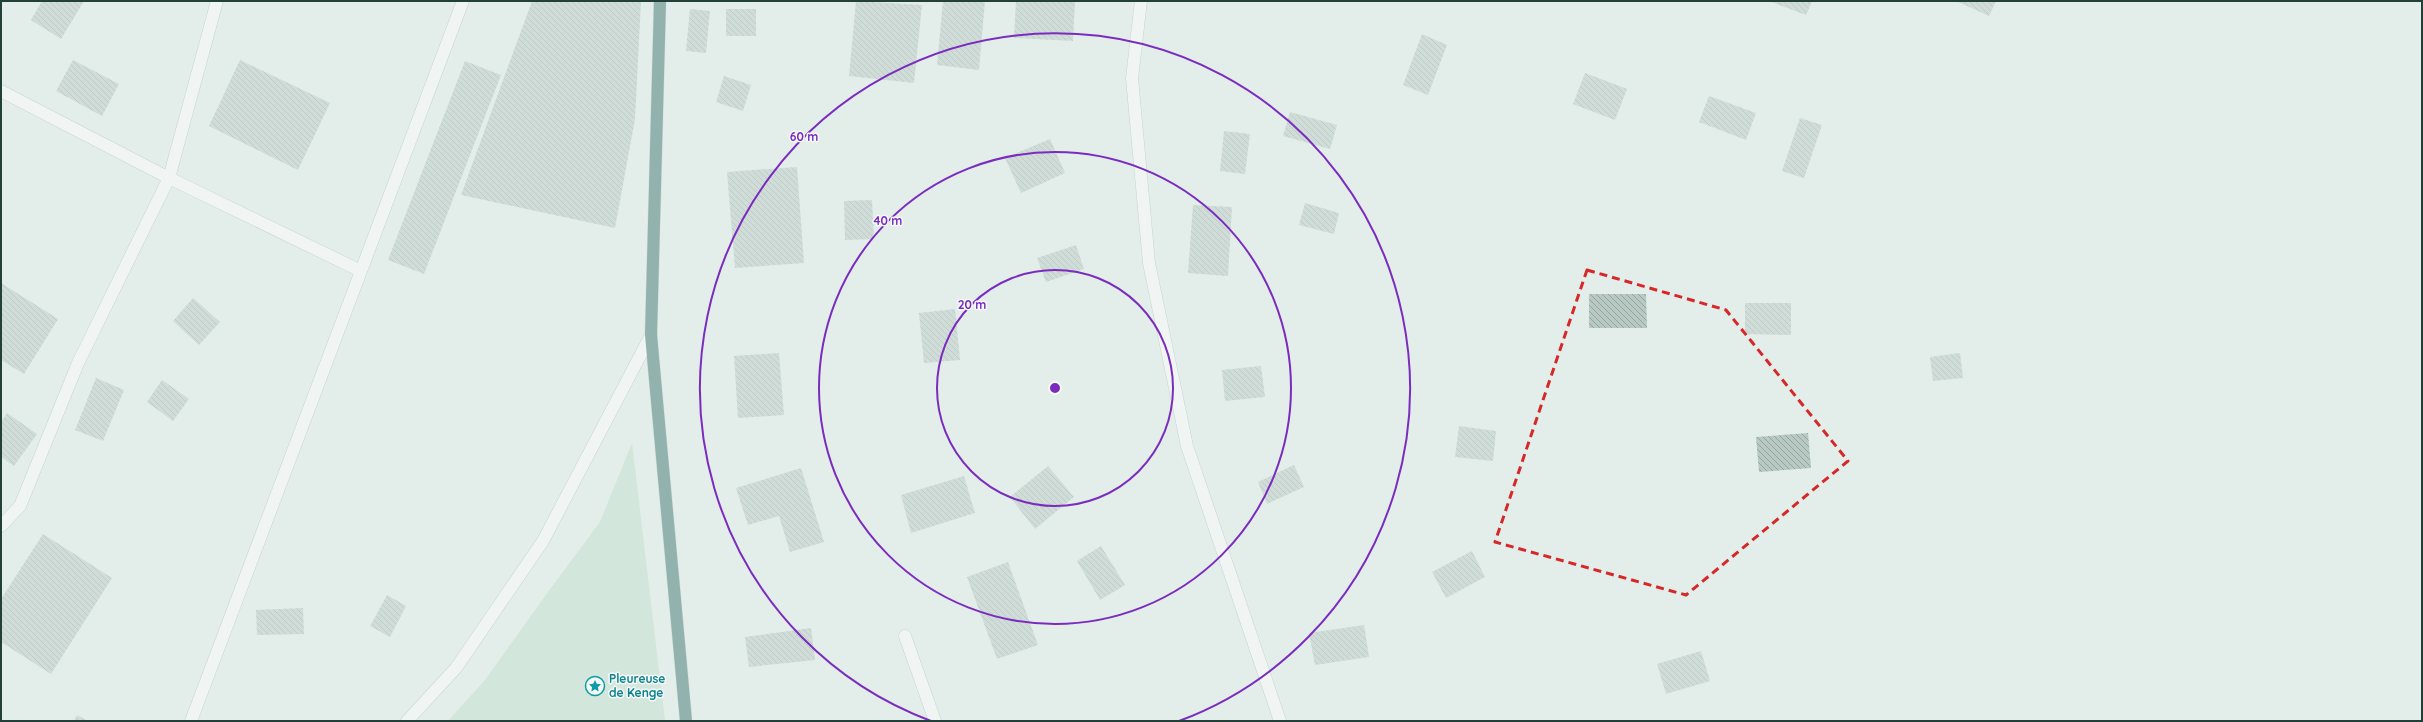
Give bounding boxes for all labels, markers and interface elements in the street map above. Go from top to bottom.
text: 60 m [790,129,818,144]
text: 40 m [874,213,902,228]
text: 20 m [958,297,986,312]
centre of rings [1048,381,1062,395]
place label: Pleureuse de Kenge [609,671,665,700]
place icon: Pleureuse de Kenge [584,675,606,697]

